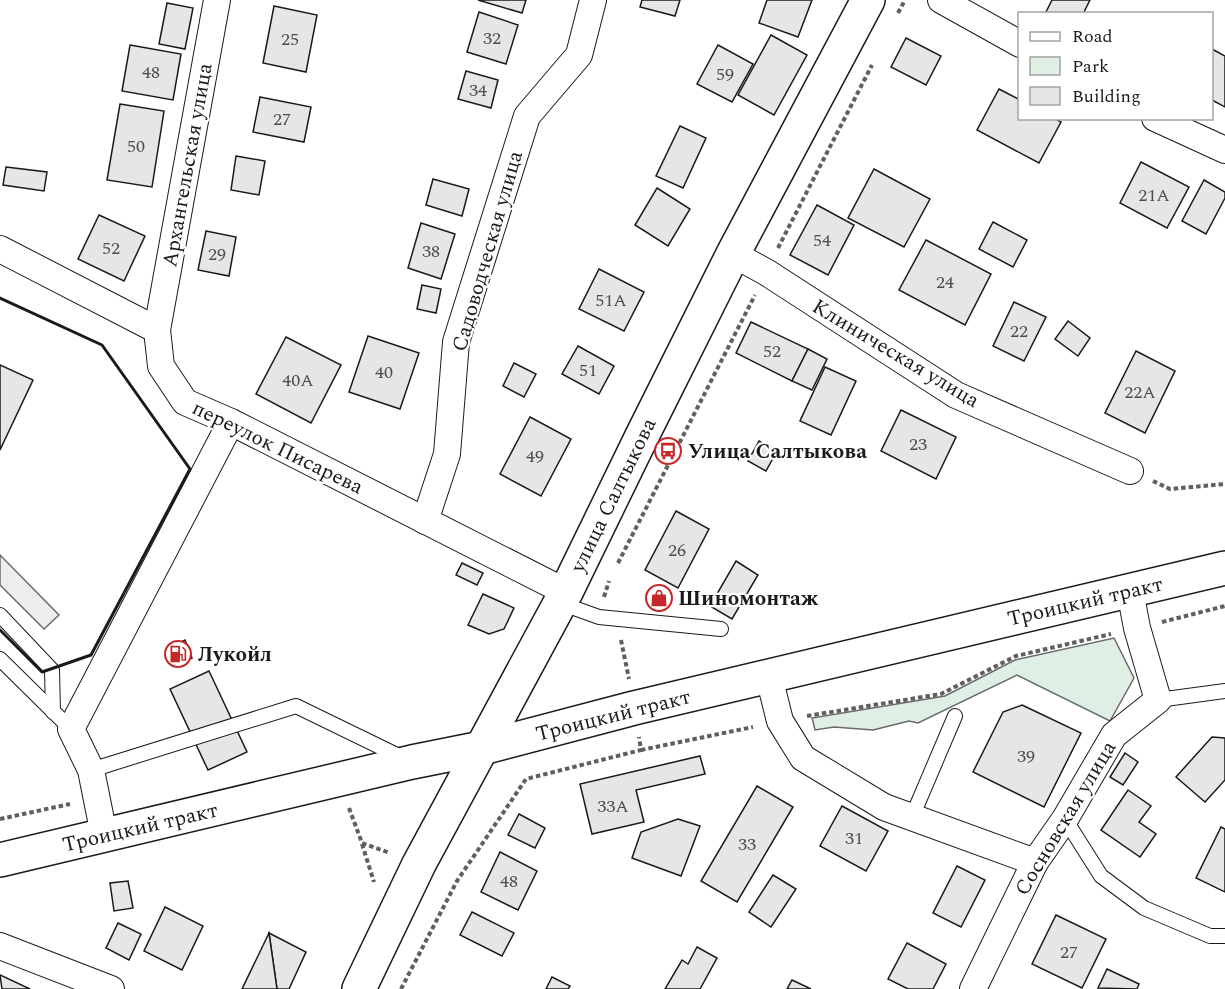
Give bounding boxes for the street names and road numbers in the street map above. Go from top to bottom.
street label: Архангельская улица [154,60,222,270]
street label: Садоводческая улица [444,146,532,355]
street label: Клиническая улица [806,291,986,417]
street label: переулок Писарева [186,392,369,504]
street label: улица Салтыкова [562,412,666,579]
street label: Троицкий тракт [1004,569,1166,635]
street label: Троицкий тракт [532,681,694,751]
street label: Сосновская улица [1007,734,1125,902]
street label: Троицкий тракт [59,795,221,861]

